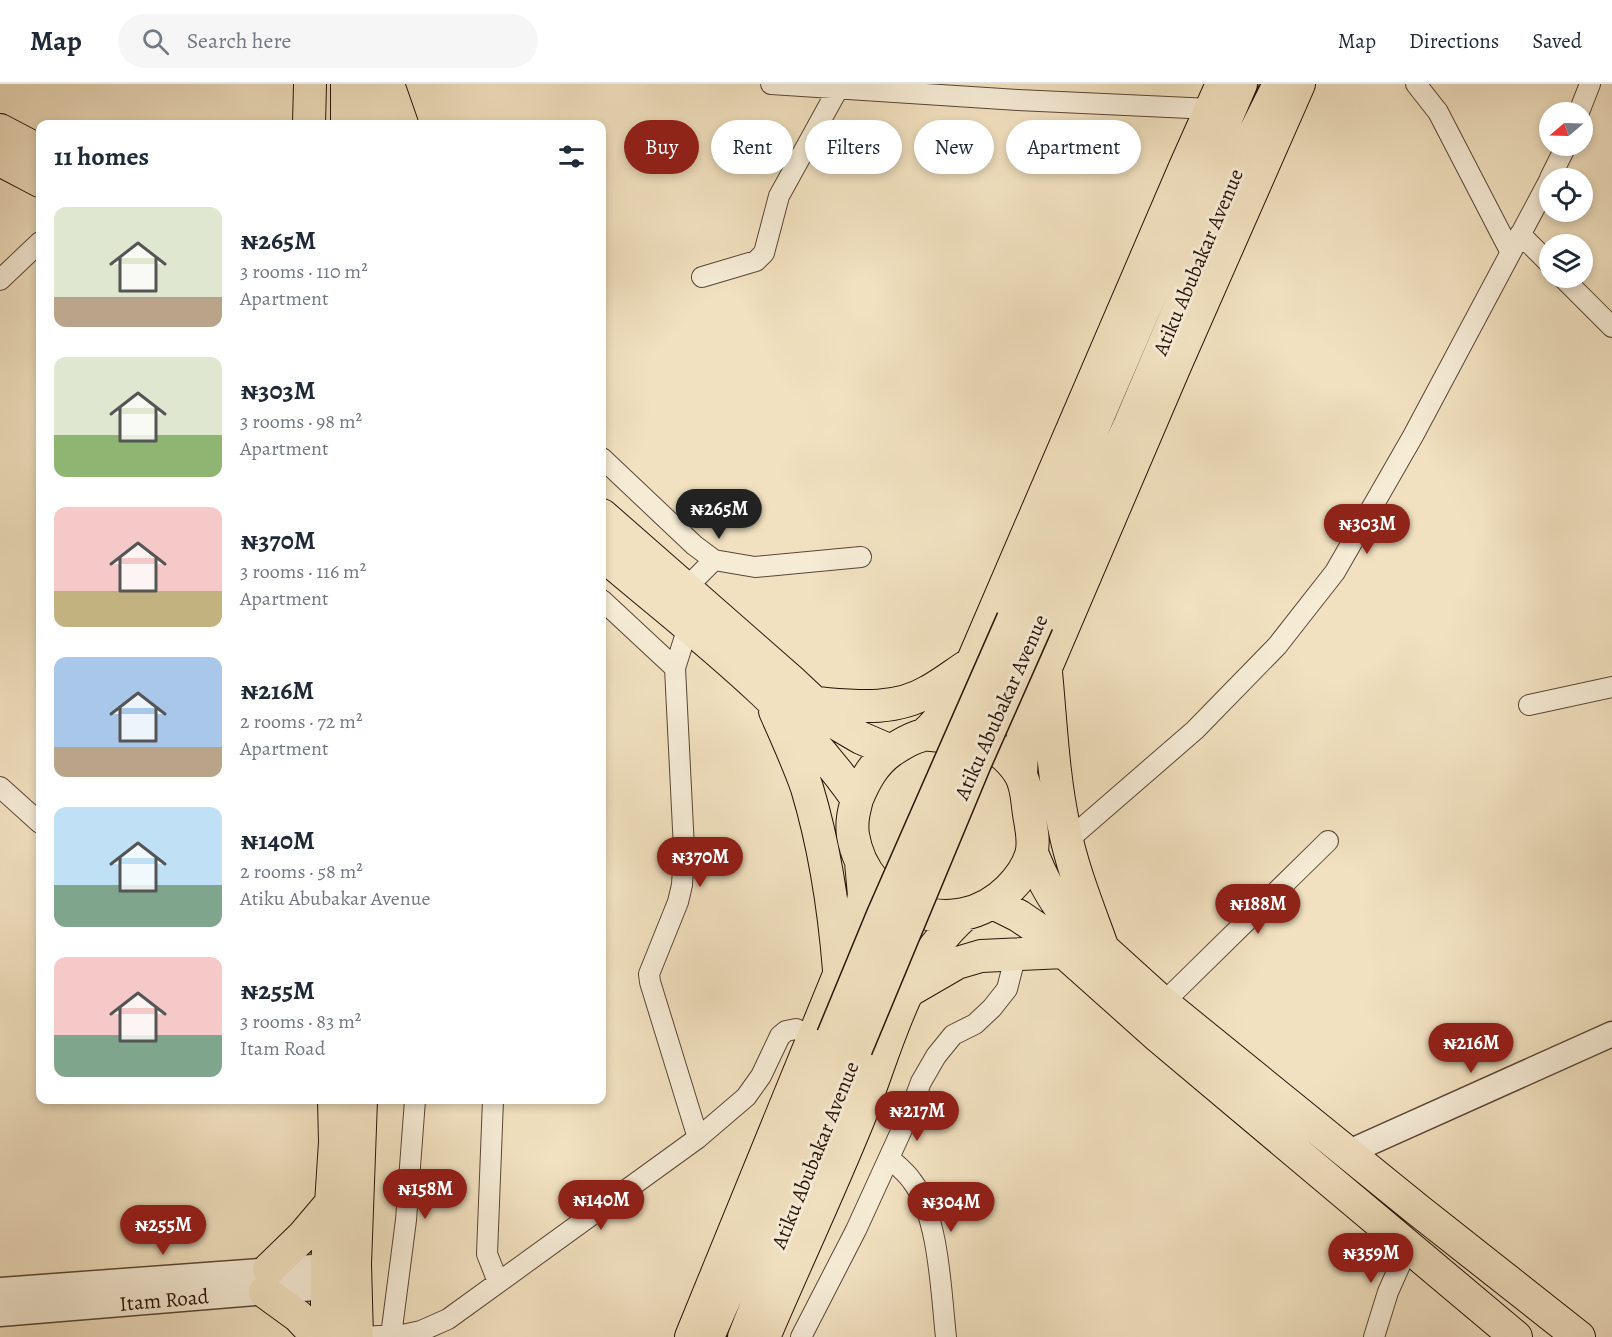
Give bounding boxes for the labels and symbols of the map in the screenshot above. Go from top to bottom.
north arrow [1539,102,1593,156]
street label: Atiku Abubakar Avenue [1146,165,1250,360]
pin: ₦265M [677,489,761,540]
pin: ₦303M [1325,504,1409,555]
street label: Atiku Abubakar Avenue [947,610,1054,805]
pin: ₦370M [658,837,742,888]
pin: ₦188M [1216,884,1300,935]
pin: ₦216M [1429,1023,1513,1074]
street label: Atiku Abubakar Avenue [764,1057,865,1254]
pin: ₦217M [875,1091,959,1142]
pin: ₦158M [383,1169,467,1220]
pin: ₦140M [559,1180,643,1231]
pin: ₦304M [909,1182,993,1233]
pin: ₦255M [121,1205,205,1256]
pin: ₦359M [1329,1233,1413,1284]
street label: Itam Road [118,1282,211,1318]

